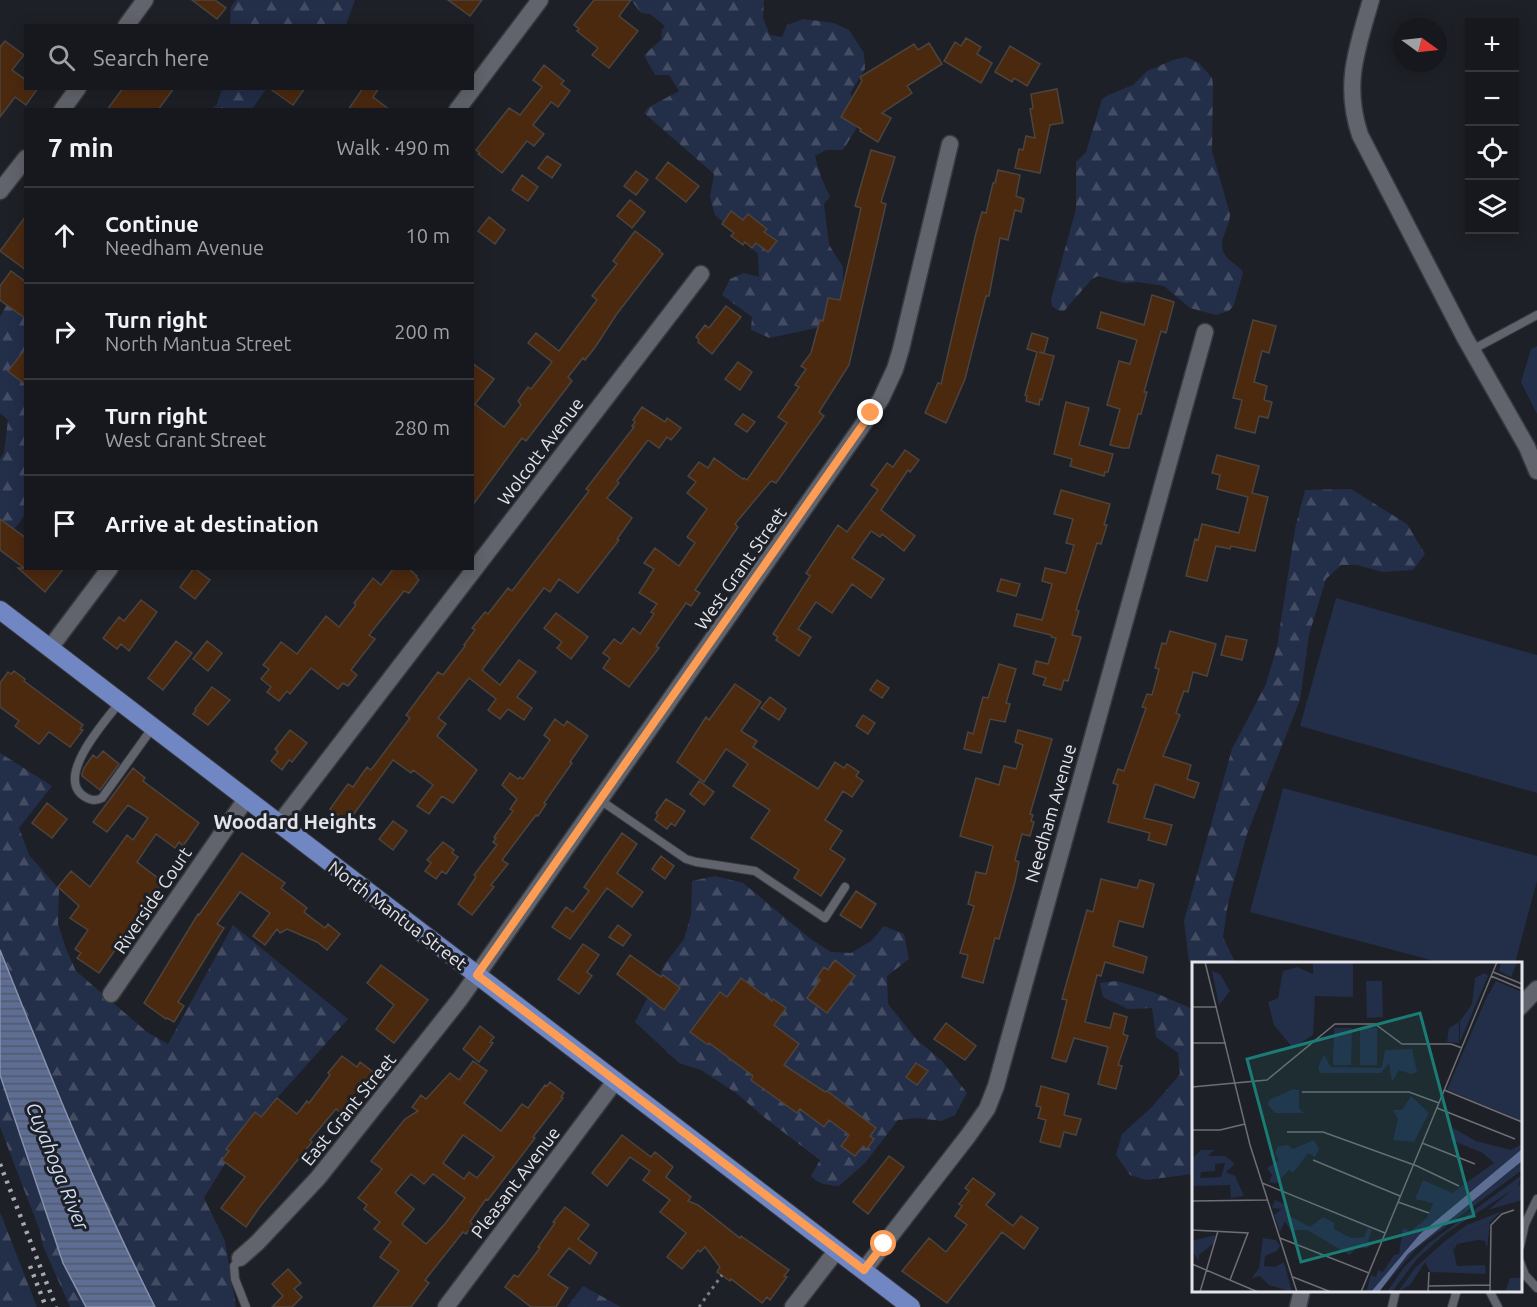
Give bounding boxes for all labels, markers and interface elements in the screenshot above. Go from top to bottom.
north arrow [1393,18,1447,72]
map controls [1465,18,1519,234]
button: + [1465,18,1519,72]
search box [24,24,474,90]
icon: search [45,41,78,74]
text: Search here [93,45,209,70]
button: − [1465,72,1519,126]
button: locate [1465,126,1519,180]
text: 7 min [48,133,114,162]
text: Walk · 490 m [337,136,450,159]
button: layers [1465,180,1519,234]
text: Continue [105,211,199,236]
icon: ahead [48,219,81,252]
text: 10 m [406,224,450,247]
text: Needham Avenue [105,236,264,259]
text: Turn right [105,307,207,332]
icon: right [48,315,81,348]
text: 200 m [394,320,450,343]
text: North Mantua Street [105,332,291,355]
street label: Wolcott Avenue [493,393,587,509]
route end [857,399,883,425]
text: Turn right [105,403,207,428]
icon: right [48,411,81,444]
text: 280 m [394,416,450,439]
text: West Grant Street [105,428,266,451]
street label: West Grant Street [690,503,790,633]
icon: arrive [48,507,81,540]
text: Arrive at destination [105,511,319,536]
street label: Needham Avenue [1021,741,1079,885]
district label: Woodard Heights [213,810,377,833]
street label: Riverside Court [109,843,195,957]
street label: North Mantua Street [325,857,471,973]
inset map [1192,962,1522,1292]
street label: East Grant Street [297,1049,399,1169]
water label: Cuyahoga River [22,1099,95,1235]
street label: Pleasant Avenue [467,1123,563,1241]
route start [870,1230,896,1256]

